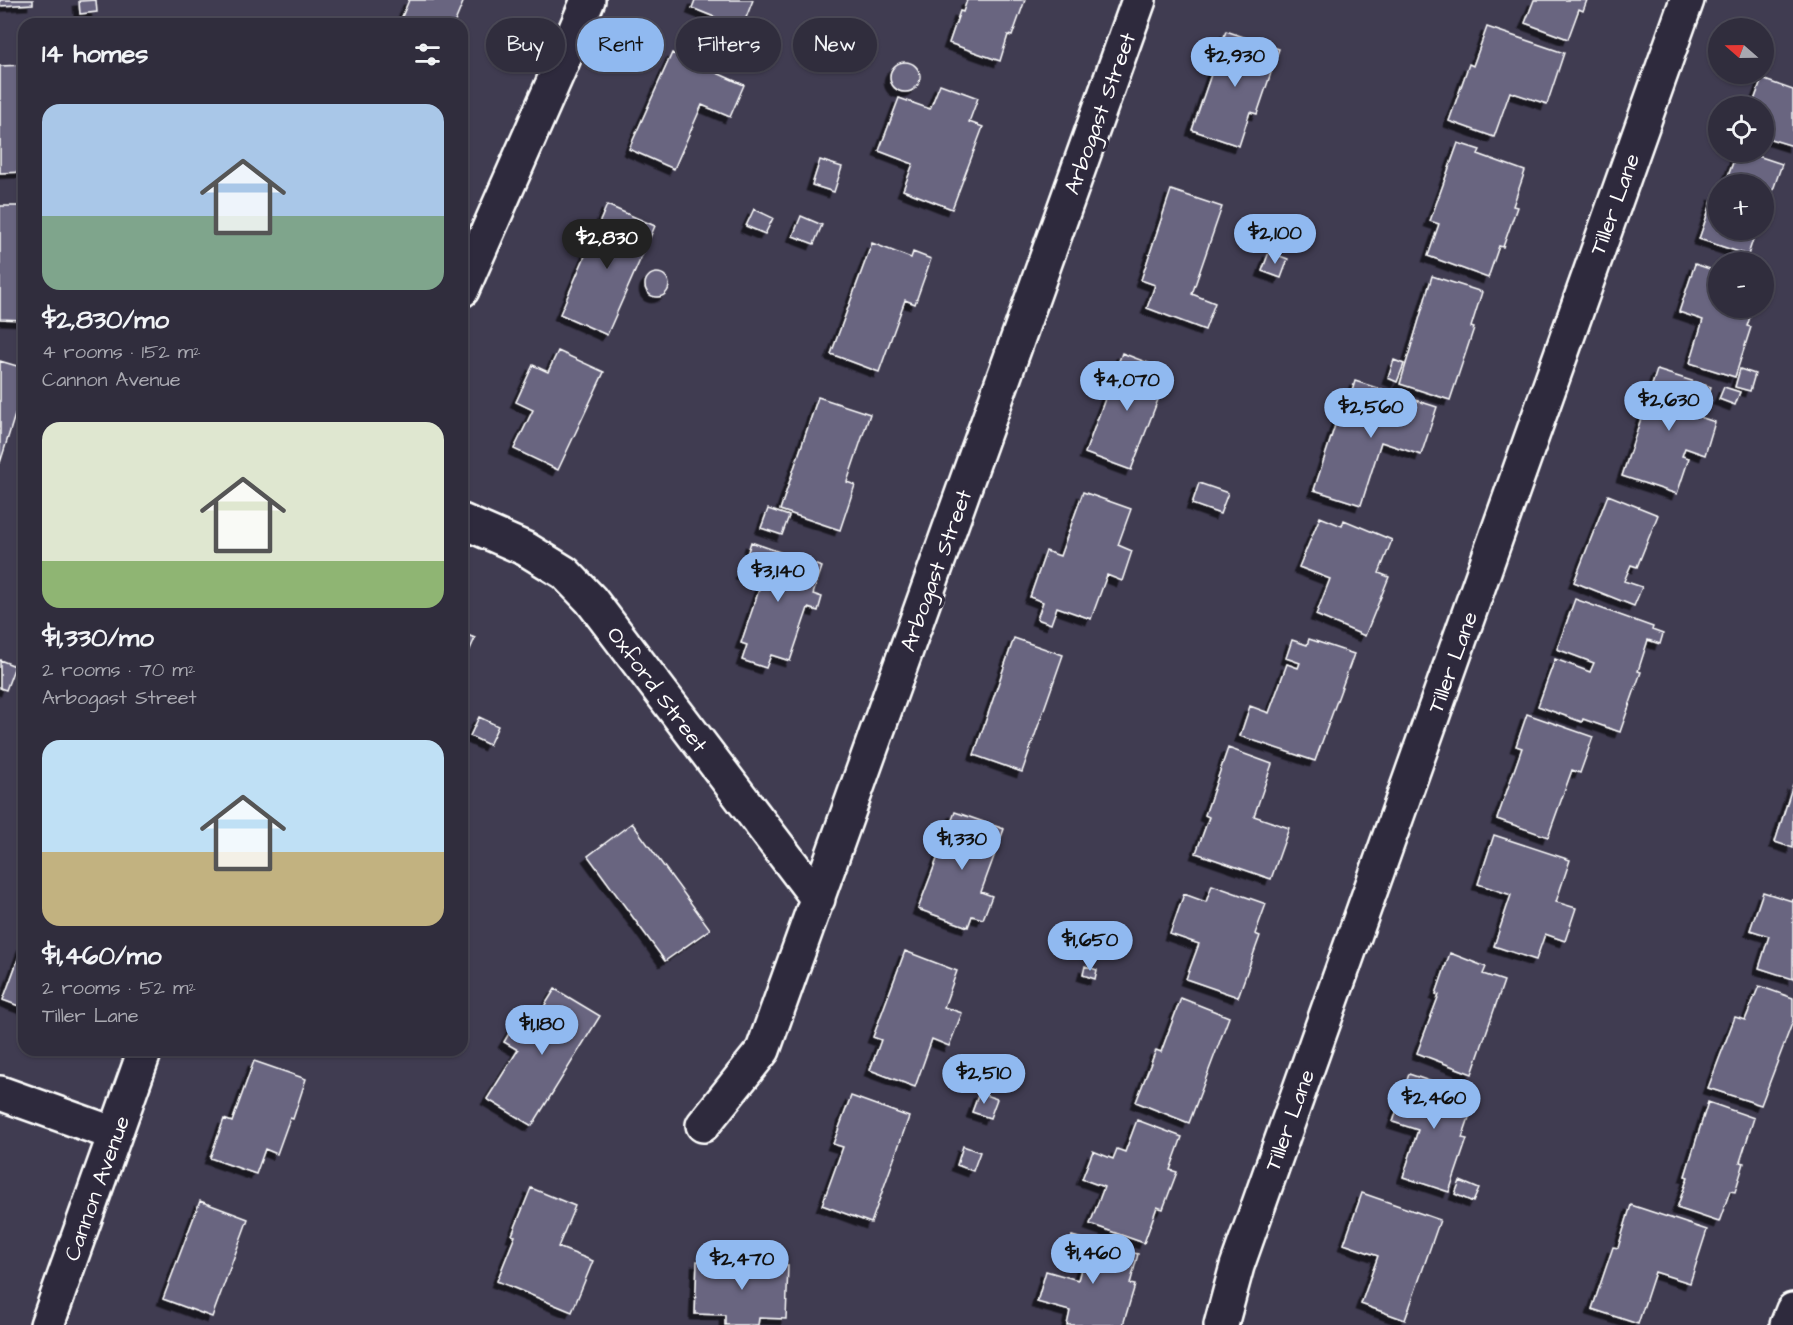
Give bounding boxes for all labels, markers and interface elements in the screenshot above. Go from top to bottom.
chip: Buy [486,18,565,72]
chip: Rent [577,18,664,72]
chip: Filters [676,18,781,72]
chip: New [793,18,877,72]
north arrow [1708,18,1774,84]
map controls [1708,18,1774,318]
street label: Arbogast Street [1057,28,1145,199]
text: 14 homes [42,36,148,72]
pin: $2,930 [1186,37,1284,88]
icon: filters [411,38,444,71]
text: $2,930 [1205,42,1265,70]
button: locate [1708,96,1774,162]
icon: home [189,143,297,251]
street label: Tiller Lane [1583,149,1648,260]
button: + [1708,174,1774,240]
pin: $2,100 [1226,214,1324,265]
pin: $2,830 [558,219,656,270]
text: $2,100 [1248,219,1302,247]
text: $2,830 [576,224,638,252]
button: − [1708,252,1774,318]
text: $2,830/mo [42,302,169,338]
text: 4 rooms · 152 m² [42,338,201,366]
pin: $4,070 [1078,361,1176,412]
text: Cannon Avenue [42,366,181,394]
text: $4,070 [1094,366,1160,394]
pin: $2,630 [1620,381,1718,432]
text: $2,630 [1638,386,1700,414]
pin: $2,560 [1322,388,1420,439]
text: $2,560 [1338,393,1404,421]
icon: home [189,461,297,569]
street label: Arbogast Street [893,485,981,656]
pin: $3,140 [729,552,827,603]
text: $3,140 [751,557,805,585]
street label: Tiller Lane [1421,607,1486,718]
text: $1,330/mo [42,620,154,656]
street label: Oxford Street [599,620,715,759]
text: 2 rooms · 70 m² [42,656,195,684]
text: Arbogast Street [42,684,197,712]
icon: home [189,779,297,887]
pin: $1,330 [913,820,1011,871]
text: $1,330 [937,825,987,853]
pin: $1,650 [1041,921,1139,972]
text: $1,650 [1062,926,1118,954]
text: $1,460/mo [42,938,162,974]
text: 2 rooms · 52 m² [42,974,196,1002]
text: Tiller Lane [42,1002,138,1030]
pin: $1,180 [493,1005,591,1056]
text: $1,180 [519,1010,565,1038]
pin: $2,510 [935,1054,1033,1105]
text: $2,510 [956,1059,1012,1087]
street label: Tiller Lane [1258,1065,1323,1176]
pin: $2,460 [1385,1079,1483,1130]
text: $2,460 [1402,1084,1466,1112]
street label: Cannon Avenue [57,1112,138,1265]
pin: $1,460 [1044,1234,1142,1285]
text: $1,460 [1065,1239,1121,1267]
pin: $2,470 [693,1240,791,1291]
text: $2,470 [710,1245,774,1273]

